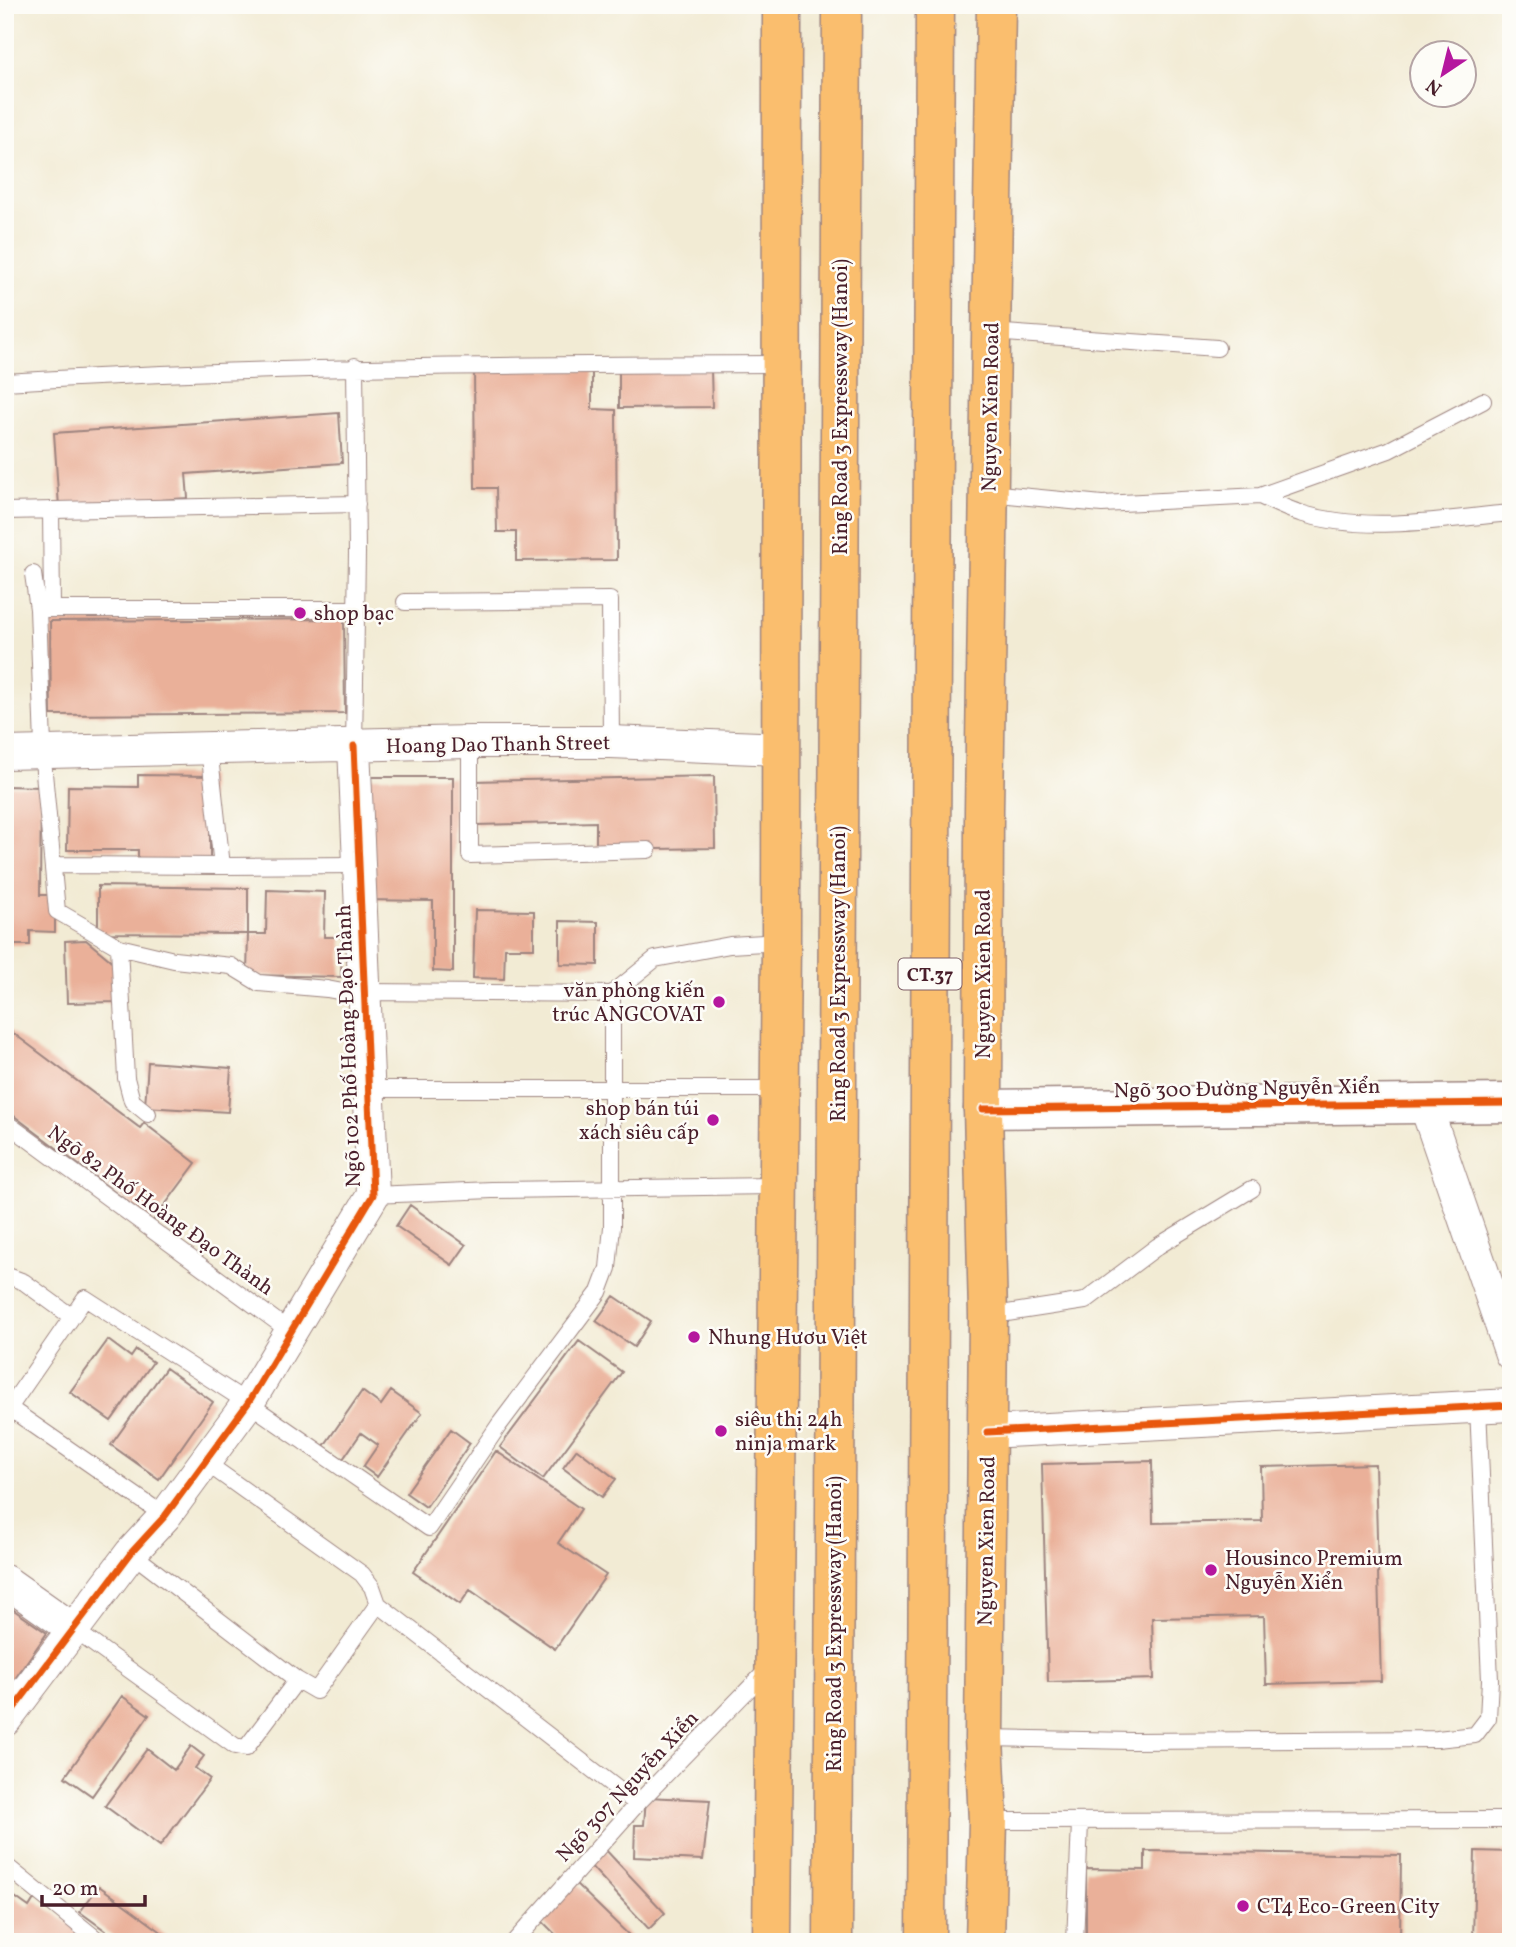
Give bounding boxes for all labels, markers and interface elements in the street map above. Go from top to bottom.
north arrow [1408,38,1478,108]
text: N [1421,72,1448,101]
street label: Ring Road 3 Expressway (Hanoi) [827,259,856,555]
street label: Nguyen Xien Road [976,322,1007,492]
place label: shop bạc [314,600,394,629]
marker: shop bạc [292,605,308,621]
street label: Hoang Dao Thanh Street [386,729,611,762]
street label: Ring Road 3 Expressway (Hanoi) [825,826,854,1122]
street label: Nguyen Xien Road [970,889,999,1059]
street label: Ngõ 102 Phố Hoàng Đạo Thành [330,904,369,1188]
road number: CT.37 [898,958,962,990]
place label: văn phòng kiến trúc ANGCOVAT [552,977,705,1030]
marker: văn phòng kiến trúc ANGCOVAT [711,994,727,1010]
street label: Ngõ 300 Đường Nguyễn Xiển [1113,1073,1381,1106]
place label: shop bán túi xách siêu cấp [579,1095,699,1148]
marker: shop bán túi xách siêu cấp [705,1112,721,1128]
street label: Ngõ 82 Phố Hoàng Đạo Thành [41,1119,279,1303]
place label: Nhung Hươu Việt [708,1324,868,1353]
marker: Nhung Hươu Việt [686,1329,702,1345]
place label: siêu thị 24h ninja mark [735,1406,842,1459]
marker: siêu thị 24h ninja mark [713,1423,729,1439]
street label: Nguyen Xien Road [972,1456,1003,1626]
street label: Ring Road 3 Expressway (Hanoi) [821,1476,850,1772]
place label: Housinco Premium Nguyễn Xiển [1225,1545,1403,1598]
marker: Housinco Premium Nguyễn Xiển [1203,1562,1219,1578]
street label: Ngõ 307 Nguyễn Xiển [550,1705,706,1869]
scale bar [42,1863,145,1907]
text: 20 m [52,1875,98,1904]
place label: CT4 Eco-Green City [1257,1893,1440,1922]
marker: CT4 Eco-Green City [1235,1898,1251,1914]

